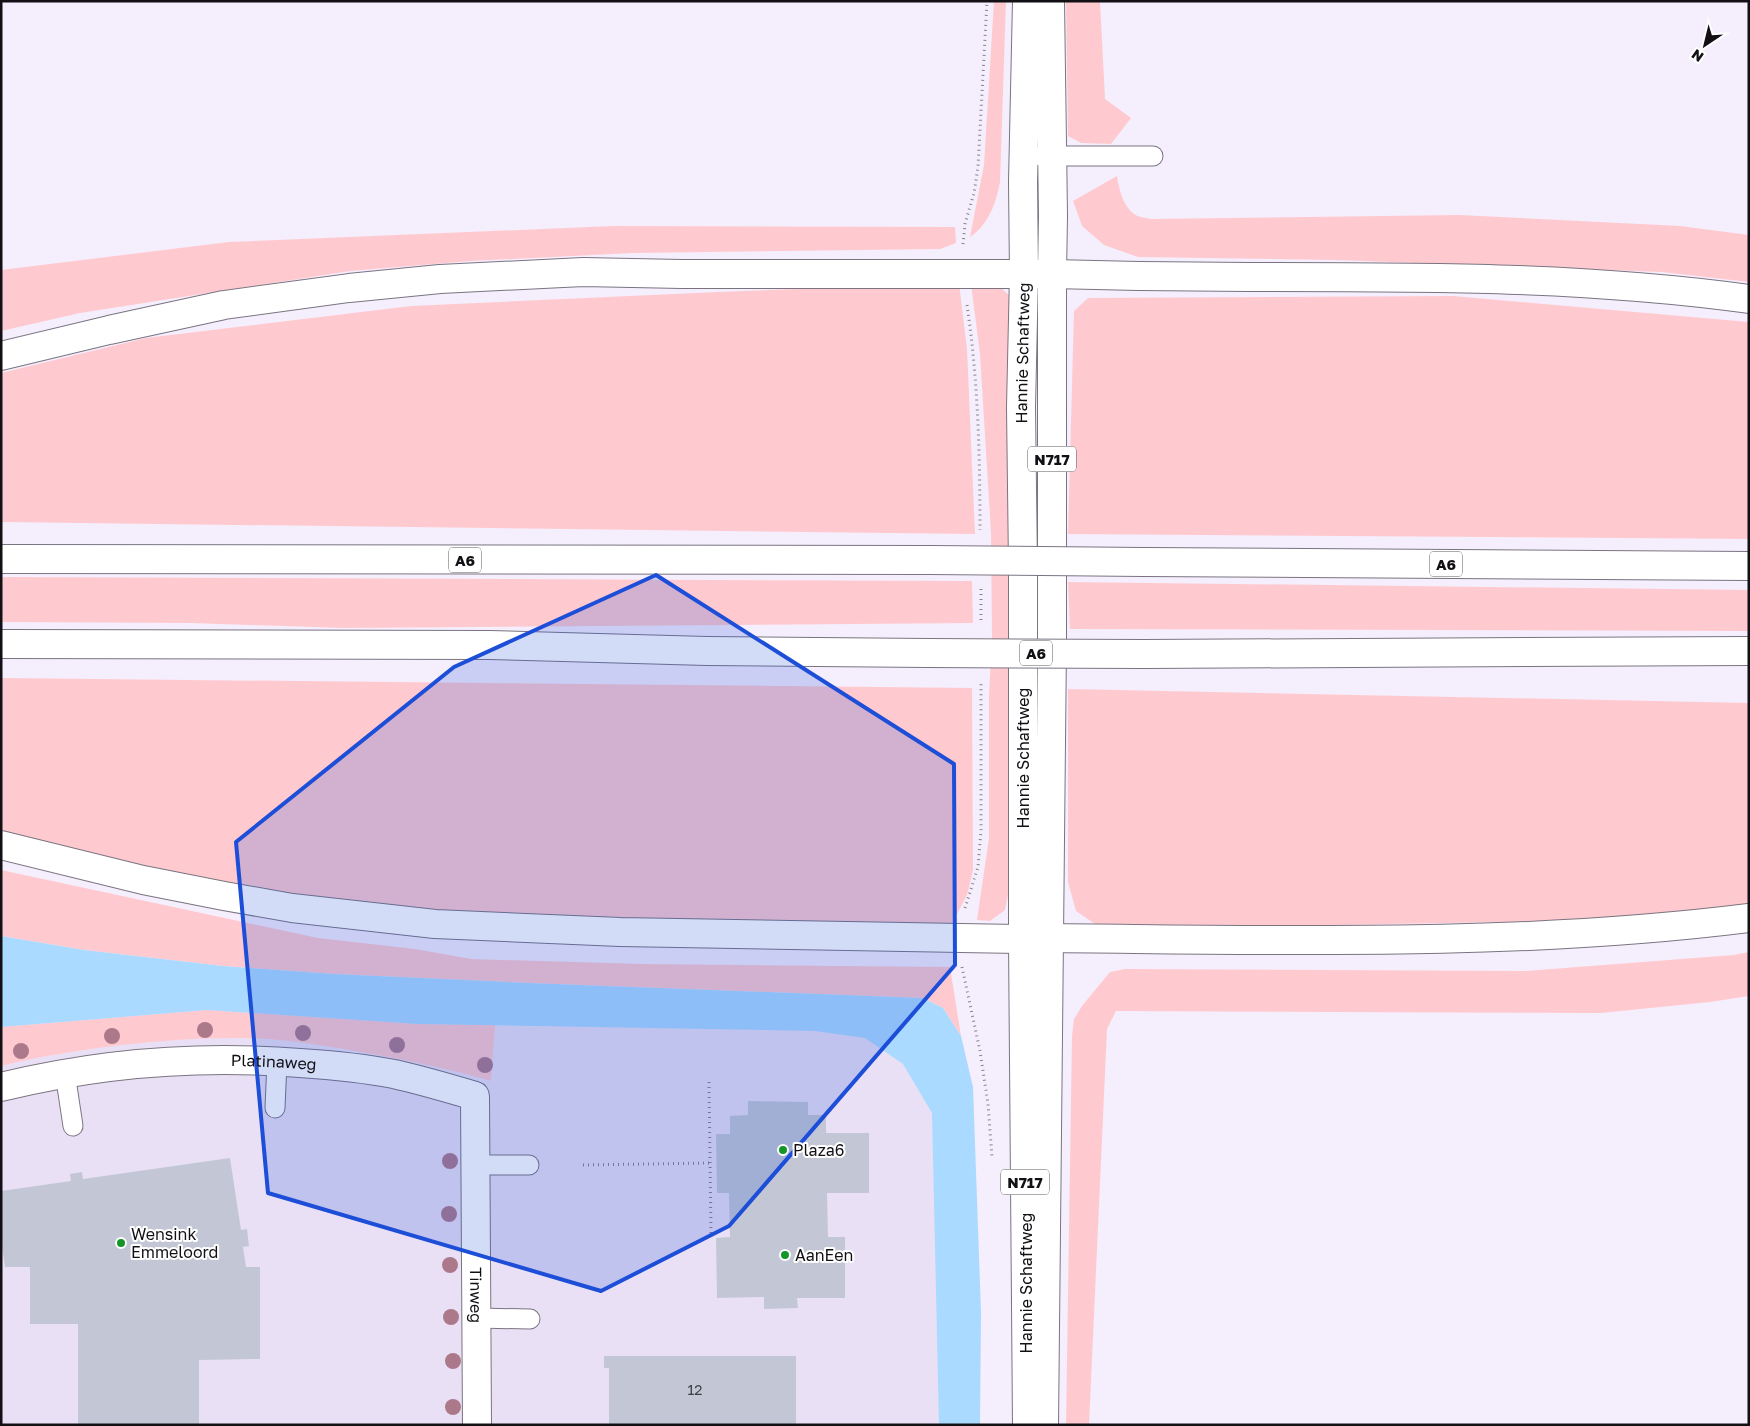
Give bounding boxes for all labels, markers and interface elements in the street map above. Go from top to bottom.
north arrow [1680,20,1730,70]
text: N [1688,46,1706,66]
street label: Hannie Schaftweg [1011,282,1034,424]
road number: N717 [1028,446,1076,472]
road number: A6 [449,548,481,572]
road number: A6 [1430,552,1462,576]
road number: A6 [1020,640,1052,666]
street label: Hannie Schaftweg [1013,688,1033,828]
street label: Platinaweg [231,1050,317,1074]
place label: Plaza6 [793,1140,845,1160]
marker: Plaza6 [777,1144,789,1156]
road number: N717 [1001,1170,1049,1194]
street label: Hannie Schaftweg [1016,1213,1036,1353]
place label: Wensink Emmeloord [131,1224,218,1262]
marker: Wensink Emmeloord [115,1237,127,1249]
place label: AanEen [795,1245,853,1265]
marker: AanEen [779,1249,791,1261]
street label: Tinweg [466,1267,486,1323]
house number: 12 [688,1381,702,1398]

